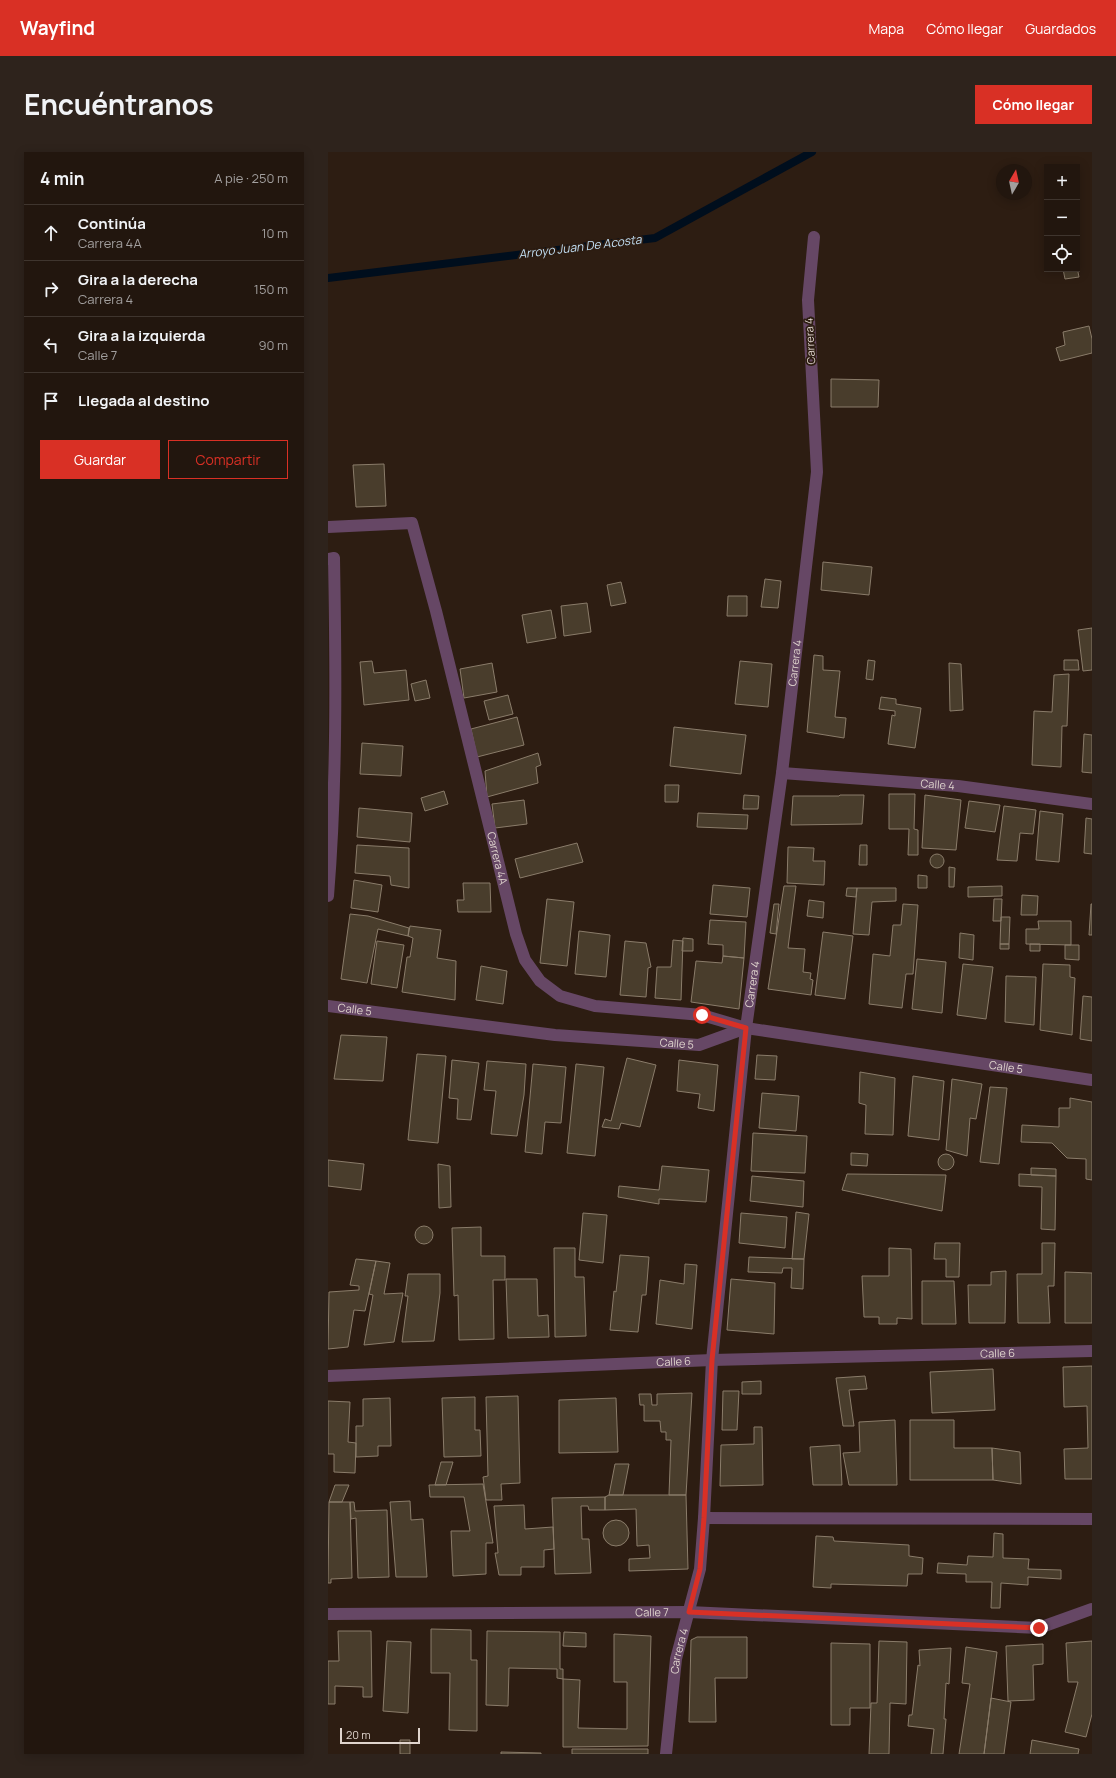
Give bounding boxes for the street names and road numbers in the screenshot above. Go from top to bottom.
street label: Carrera 4 [801,317,818,365]
street label: Carrera 4 [784,639,804,687]
street label: Calle 4 [920,775,955,793]
street label: Carrera 4A [484,830,511,886]
street label: Carrera 4 [741,960,762,1008]
street label: Calle 5 [337,999,373,1019]
street label: Calle 5 [659,1034,694,1052]
street label: Calle 5 [988,1057,1024,1077]
street label: Calle 6 [980,1345,1015,1361]
street label: Calle 6 [656,1353,691,1369]
street label: Calle 7 [635,1604,669,1619]
street label: Carrera 4 [666,1626,691,1675]

